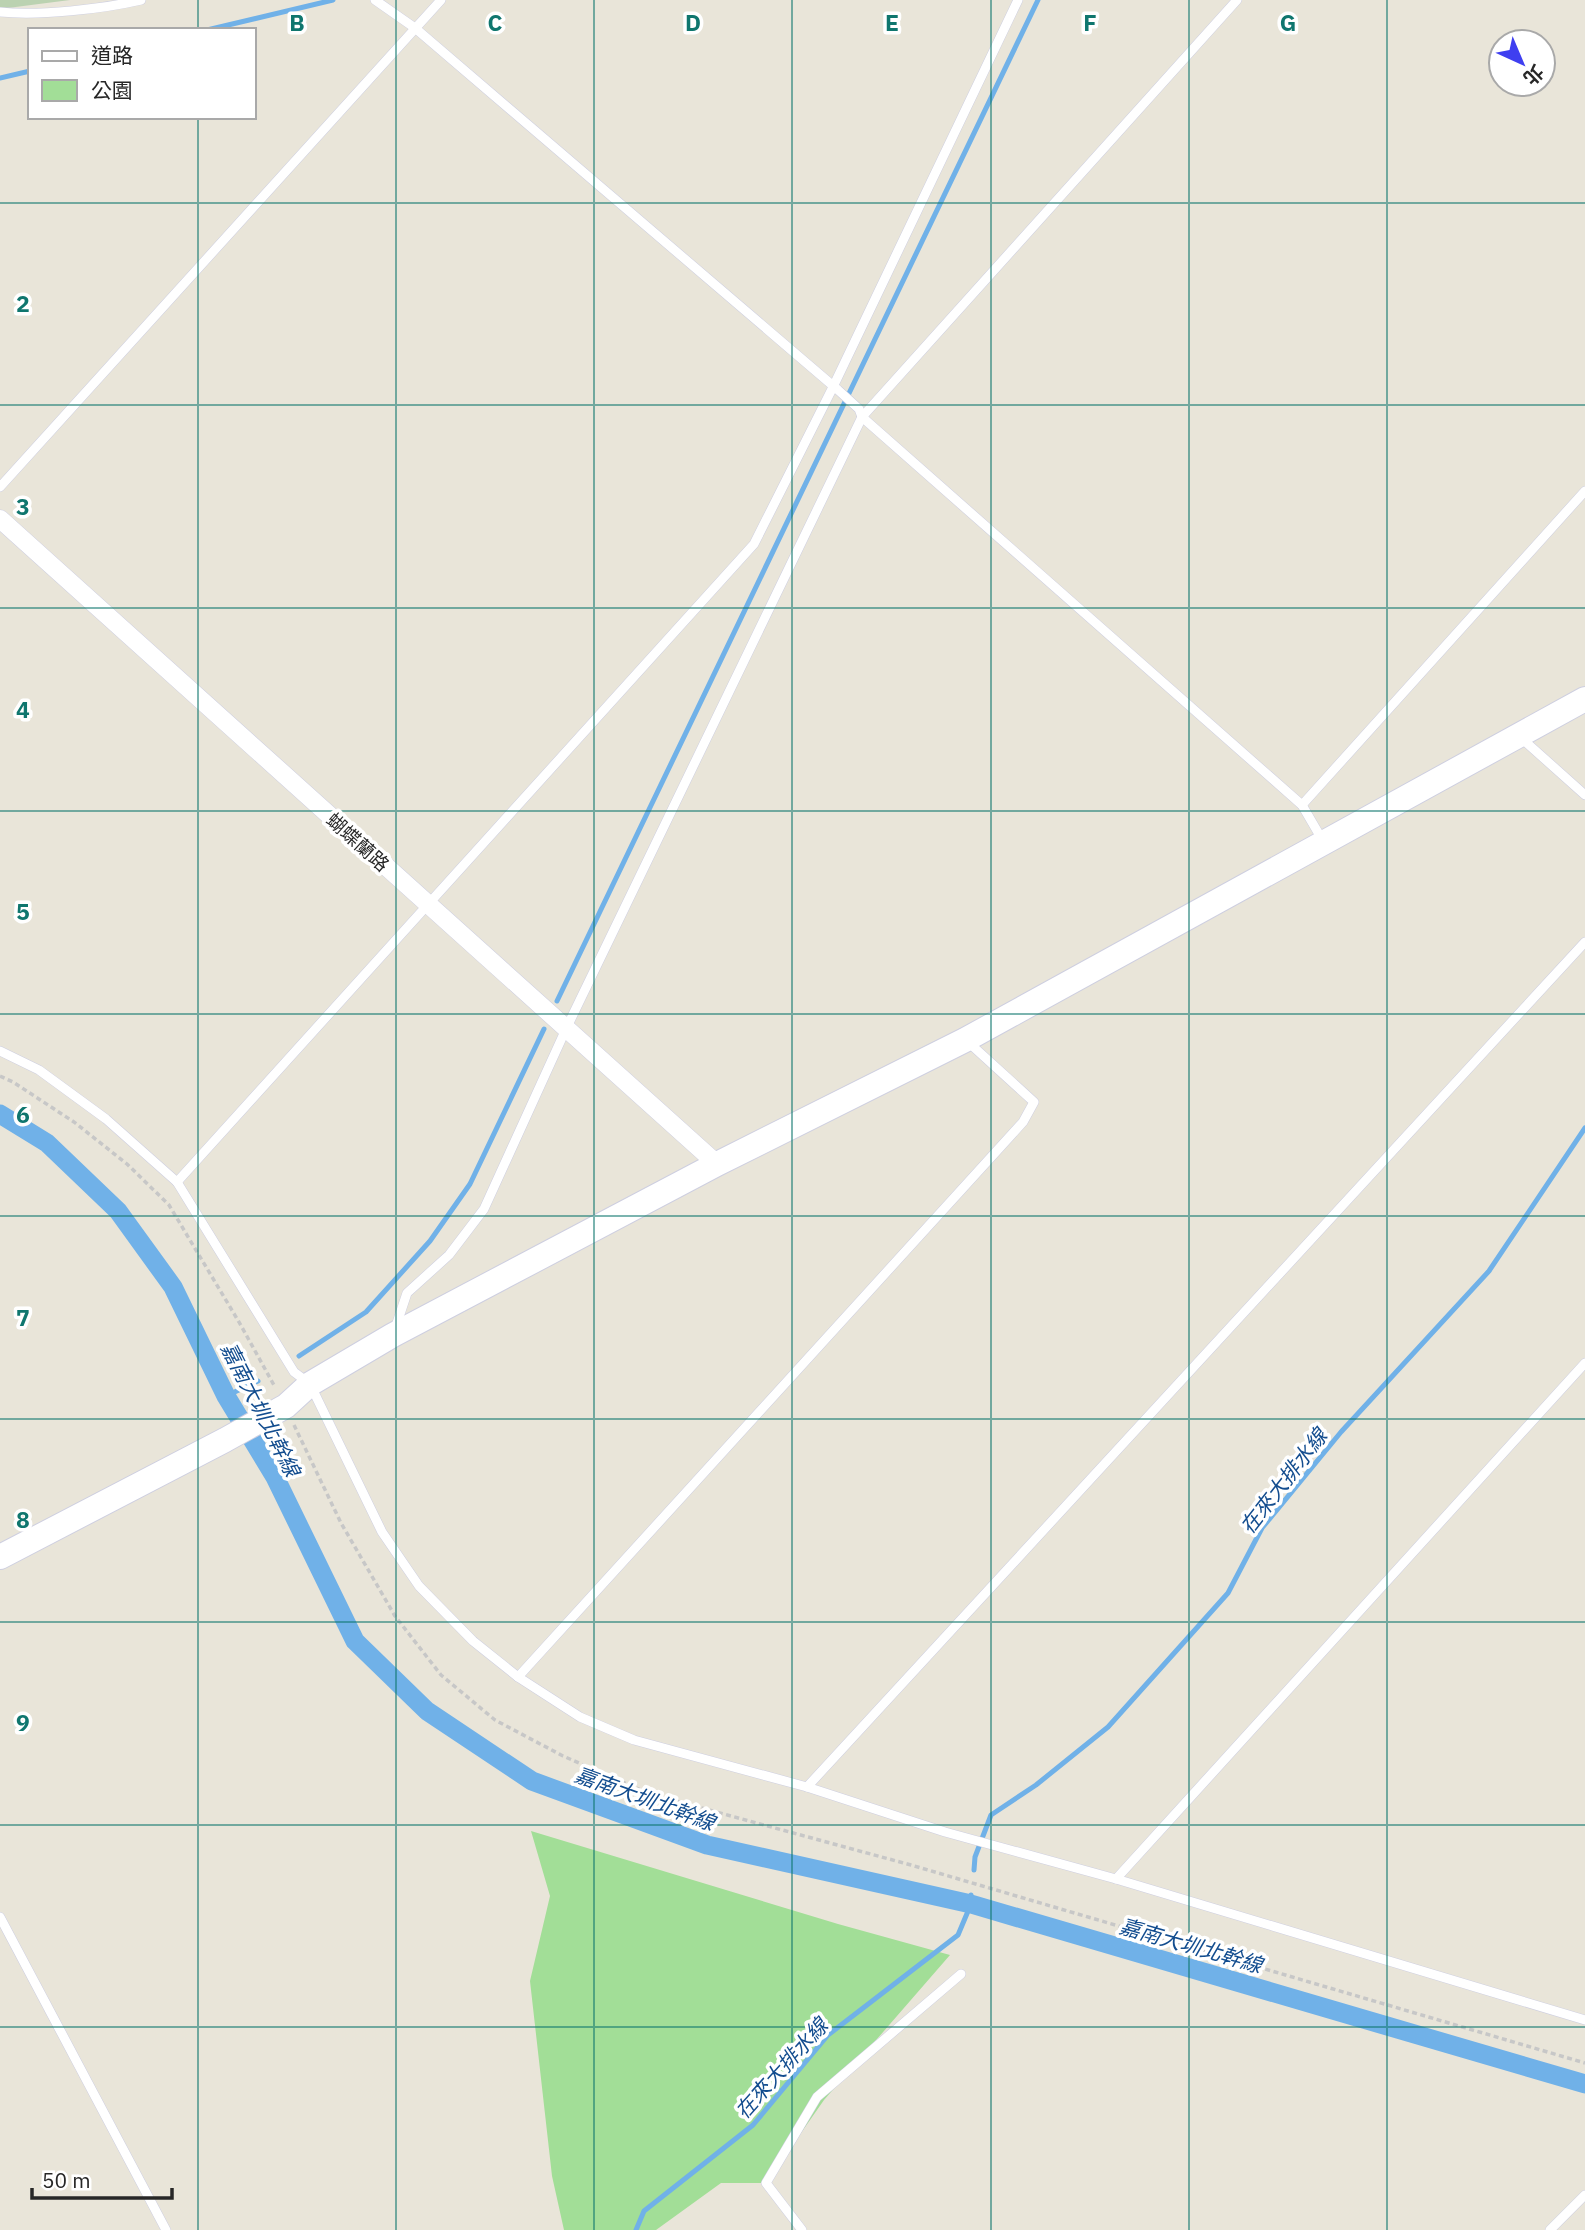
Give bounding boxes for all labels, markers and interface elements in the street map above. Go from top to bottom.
text: B [289,7,305,37]
text: C [488,7,503,37]
text: D [685,7,701,37]
text: E [885,7,899,37]
text: F [1083,7,1097,37]
text: G [1280,7,1296,37]
legend [28,28,256,119]
north arrow [1487,28,1557,98]
text: 道路 [91,41,133,69]
text: 北 [1519,60,1549,90]
text: 公園 [91,76,133,104]
text: 2 [16,288,30,318]
text: 3 [16,491,30,521]
text: 4 [16,694,30,724]
street label: 蝴蝶蘭路 [322,808,394,876]
text: 5 [16,896,30,926]
text: 6 [16,1099,30,1129]
text: 7 [16,1302,30,1332]
water label: 嘉南大圳北幹線 [215,1337,308,1483]
water label: 在來大排水線 [1233,1421,1334,1539]
text: 8 [16,1504,30,1534]
text: 9 [16,1707,30,1737]
water label: 嘉南大圳北幹線 [571,1760,721,1837]
water label: 嘉南大圳北幹線 [1116,1911,1267,1979]
water label: 在來大排水線 [728,2010,835,2124]
scale bar [32,2156,172,2200]
text: 50 m [42,2166,91,2194]

